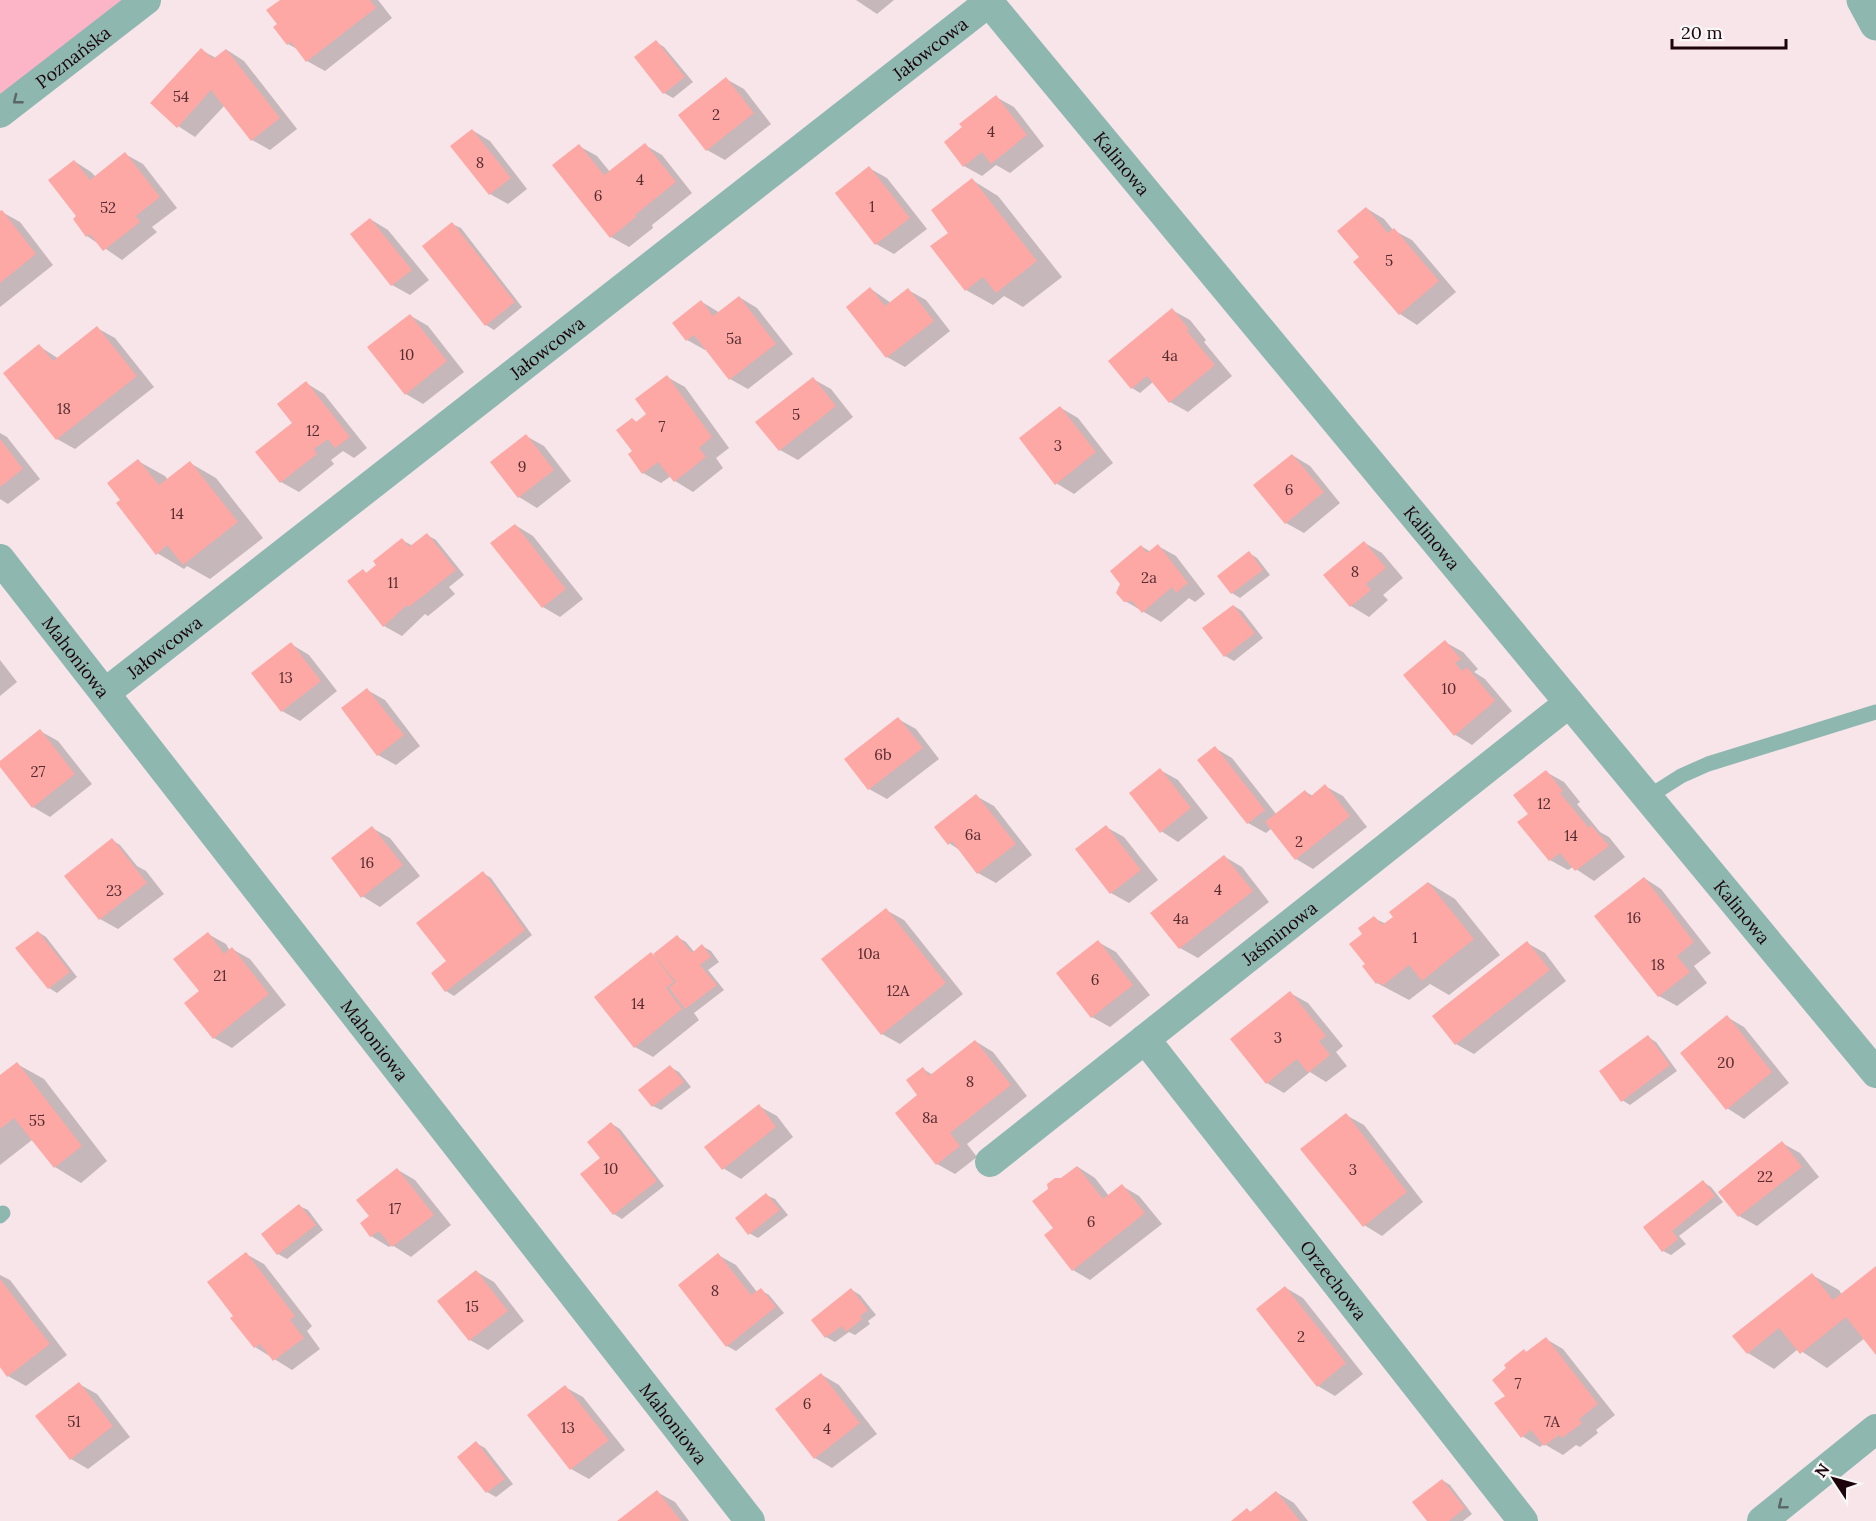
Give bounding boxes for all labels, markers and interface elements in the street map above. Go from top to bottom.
street label: Jałowcowa [887,12,972,85]
scale bar [1672,12,1786,50]
street label: Poznańska [31,20,115,93]
text: 20 m [1681,21,1723,44]
house number: 54 [173,87,189,106]
one-way arrow [12,93,23,104]
house number: 2 [712,105,720,124]
house number: 4 [987,122,995,141]
street label: Kalinowa [1089,126,1155,200]
house number: 8 [476,153,484,172]
house number: 4 [636,170,644,189]
house number: 6 [594,186,602,205]
house number: 1 [869,197,875,216]
house number: 52 [100,198,116,217]
house number: 5 [1385,251,1393,270]
street label: Jałowcowa [504,311,589,385]
house number: 5a [726,329,742,348]
house number: 10 [400,345,414,364]
house number: 4a [1162,346,1178,365]
house number: 18 [57,399,71,418]
house number: 5 [792,405,800,424]
house number: 7 [659,417,666,436]
house number: 12 [306,421,320,440]
house number: 3 [1054,436,1062,455]
house number: 9 [518,457,526,476]
house number: 6 [1285,480,1293,499]
street label: Kalinowa [1399,501,1466,574]
house number: 14 [170,504,184,523]
house number: 8 [1351,562,1359,581]
house number: 2a [1141,568,1157,587]
house number: 11 [388,573,398,592]
street label: Jałowcowa [121,610,206,684]
street label: Mahoniowa [37,611,115,702]
house number: 13 [279,668,293,687]
house number: 10 [1442,679,1456,698]
house number: 6b [874,745,892,764]
house number: 27 [31,762,46,781]
house number: 12 [1537,794,1551,813]
house number: 6a [965,825,981,844]
house number: 14 [1564,826,1578,845]
house number: 2 [1295,832,1303,851]
house number: 16 [360,853,374,872]
street label: Kalinowa [1709,875,1776,948]
house number: 4 [1214,880,1222,899]
house number: 23 [106,881,122,900]
street label: Jaśminowa [1236,896,1322,970]
house number: 16 [1627,908,1641,927]
house number: 4a [1173,909,1189,928]
house number: 1 [1412,928,1418,947]
house number: 10a [858,944,881,963]
house number: 18 [1651,955,1665,974]
house number: 21 [213,966,227,985]
house number: 6 [1091,970,1099,989]
house number: 12A [887,981,910,1000]
house number: 14 [631,994,645,1013]
street label: Mahoniowa [336,995,414,1085]
house number: 3 [1274,1028,1282,1047]
house number: 20 [1717,1053,1735,1072]
house number: 8 [966,1072,974,1091]
house number: 8a [922,1108,938,1127]
house number: 55 [29,1111,45,1130]
house number: 10 [604,1159,618,1178]
house number: 3 [1349,1160,1357,1179]
house number: 22 [1757,1167,1773,1186]
house number: 17 [389,1199,401,1218]
house number: 6 [1087,1212,1095,1231]
street label: Orzechowa [1295,1235,1372,1324]
house number: 8 [711,1281,719,1300]
house number: 15 [465,1297,479,1316]
house number: 2 [1297,1327,1305,1346]
house number: 7 [1515,1374,1522,1393]
street label: Mahoniowa [635,1378,713,1469]
house number: 6 [803,1394,811,1413]
house number: 51 [67,1412,81,1431]
house number: 7A [1544,1412,1561,1431]
house number: 13 [561,1418,575,1437]
house number: 4 [823,1419,831,1438]
north arrow [1804,1449,1864,1509]
text: N [1810,1459,1834,1481]
one-way arrow [1777,1498,1788,1509]

